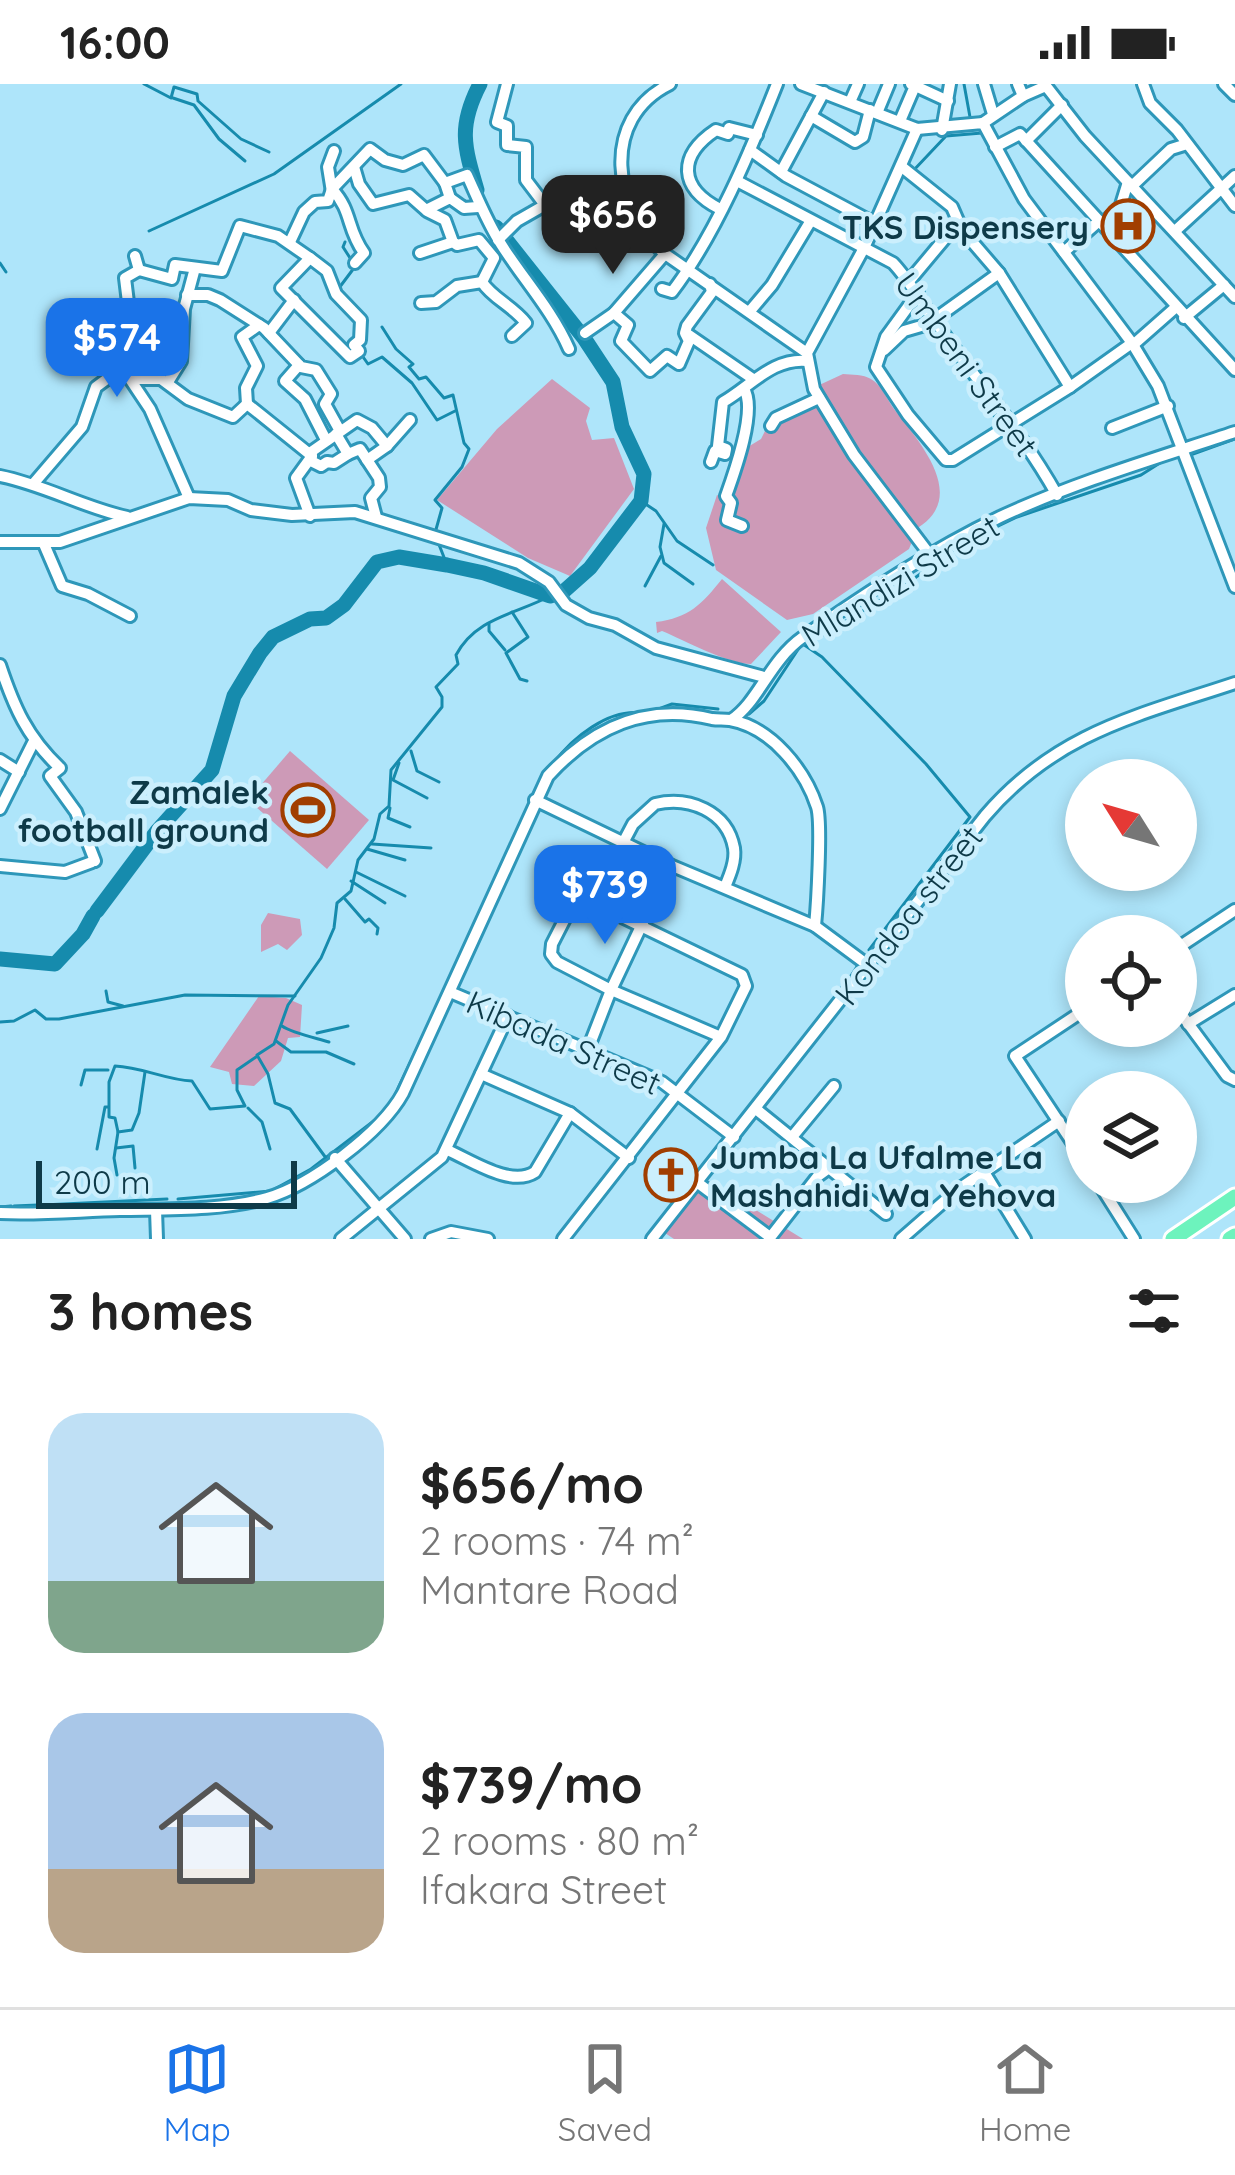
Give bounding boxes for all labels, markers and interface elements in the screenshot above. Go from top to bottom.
text: 16:00 [60,14,170,70]
pin: $656 [542,175,684,277]
text: $656 [569,189,657,238]
hospital icon: TKS Dispensery [1100,198,1156,254]
place label: TKS Dispensery [842,206,1089,247]
street label: Umbeni Street [886,264,1048,464]
pin: $574 [46,298,188,400]
text: $574 [73,312,161,361]
street label: Mlandizi Street [794,505,1006,655]
north arrow [1065,759,1197,891]
map controls [1065,759,1197,1203]
place label: Zamalek football ground [17,771,269,850]
sports icon: Zamalek football ground [280,782,336,838]
street label: Kondoa street [825,817,991,1013]
pin: $739 [534,845,676,947]
text: $739 [561,859,649,908]
button: locate [1065,915,1197,1047]
street label: Kibada Street [460,981,668,1103]
button: layers [1065,1071,1197,1203]
place label: Jumba La Ufalme La Mashahidi Wa Yehova [710,1136,1056,1215]
church icon: Jumba La Ufalme La Mashahidi Wa Yehova [643,1147,699,1203]
scale bar [36,1155,297,1208]
text: 200 m [54,1161,151,1202]
icon: filters [1121,1278,1187,1344]
text: 3 homes [48,1279,253,1343]
text: $656/mo [420,1452,644,1516]
icon: home [144,1461,288,1605]
text: 2 rooms · 74 m² [420,1516,694,1565]
text: Mantare Road [420,1565,679,1614]
text: $739/mo [420,1752,643,1816]
icon: home [144,1761,288,1905]
text: 2 rooms · 80 m² [420,1816,699,1865]
text: Ifakara Street [420,1865,667,1914]
tab: Map [164,2036,231,2149]
tab: Saved [558,2036,652,2149]
tab: Home [979,2036,1071,2149]

